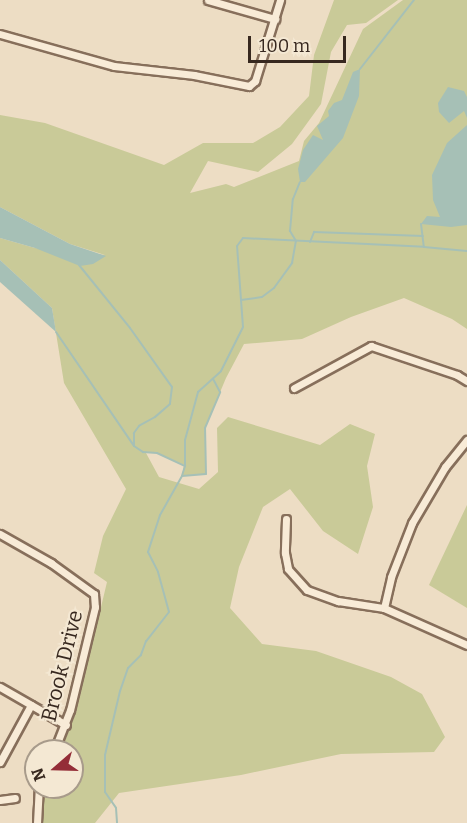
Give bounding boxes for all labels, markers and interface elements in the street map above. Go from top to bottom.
scale bar [251,24,348,62]
text: 100 m [259,35,310,57]
street label: Brook Drive [36,608,88,724]
north arrow [24,739,84,799]
text: N [27,766,50,784]

